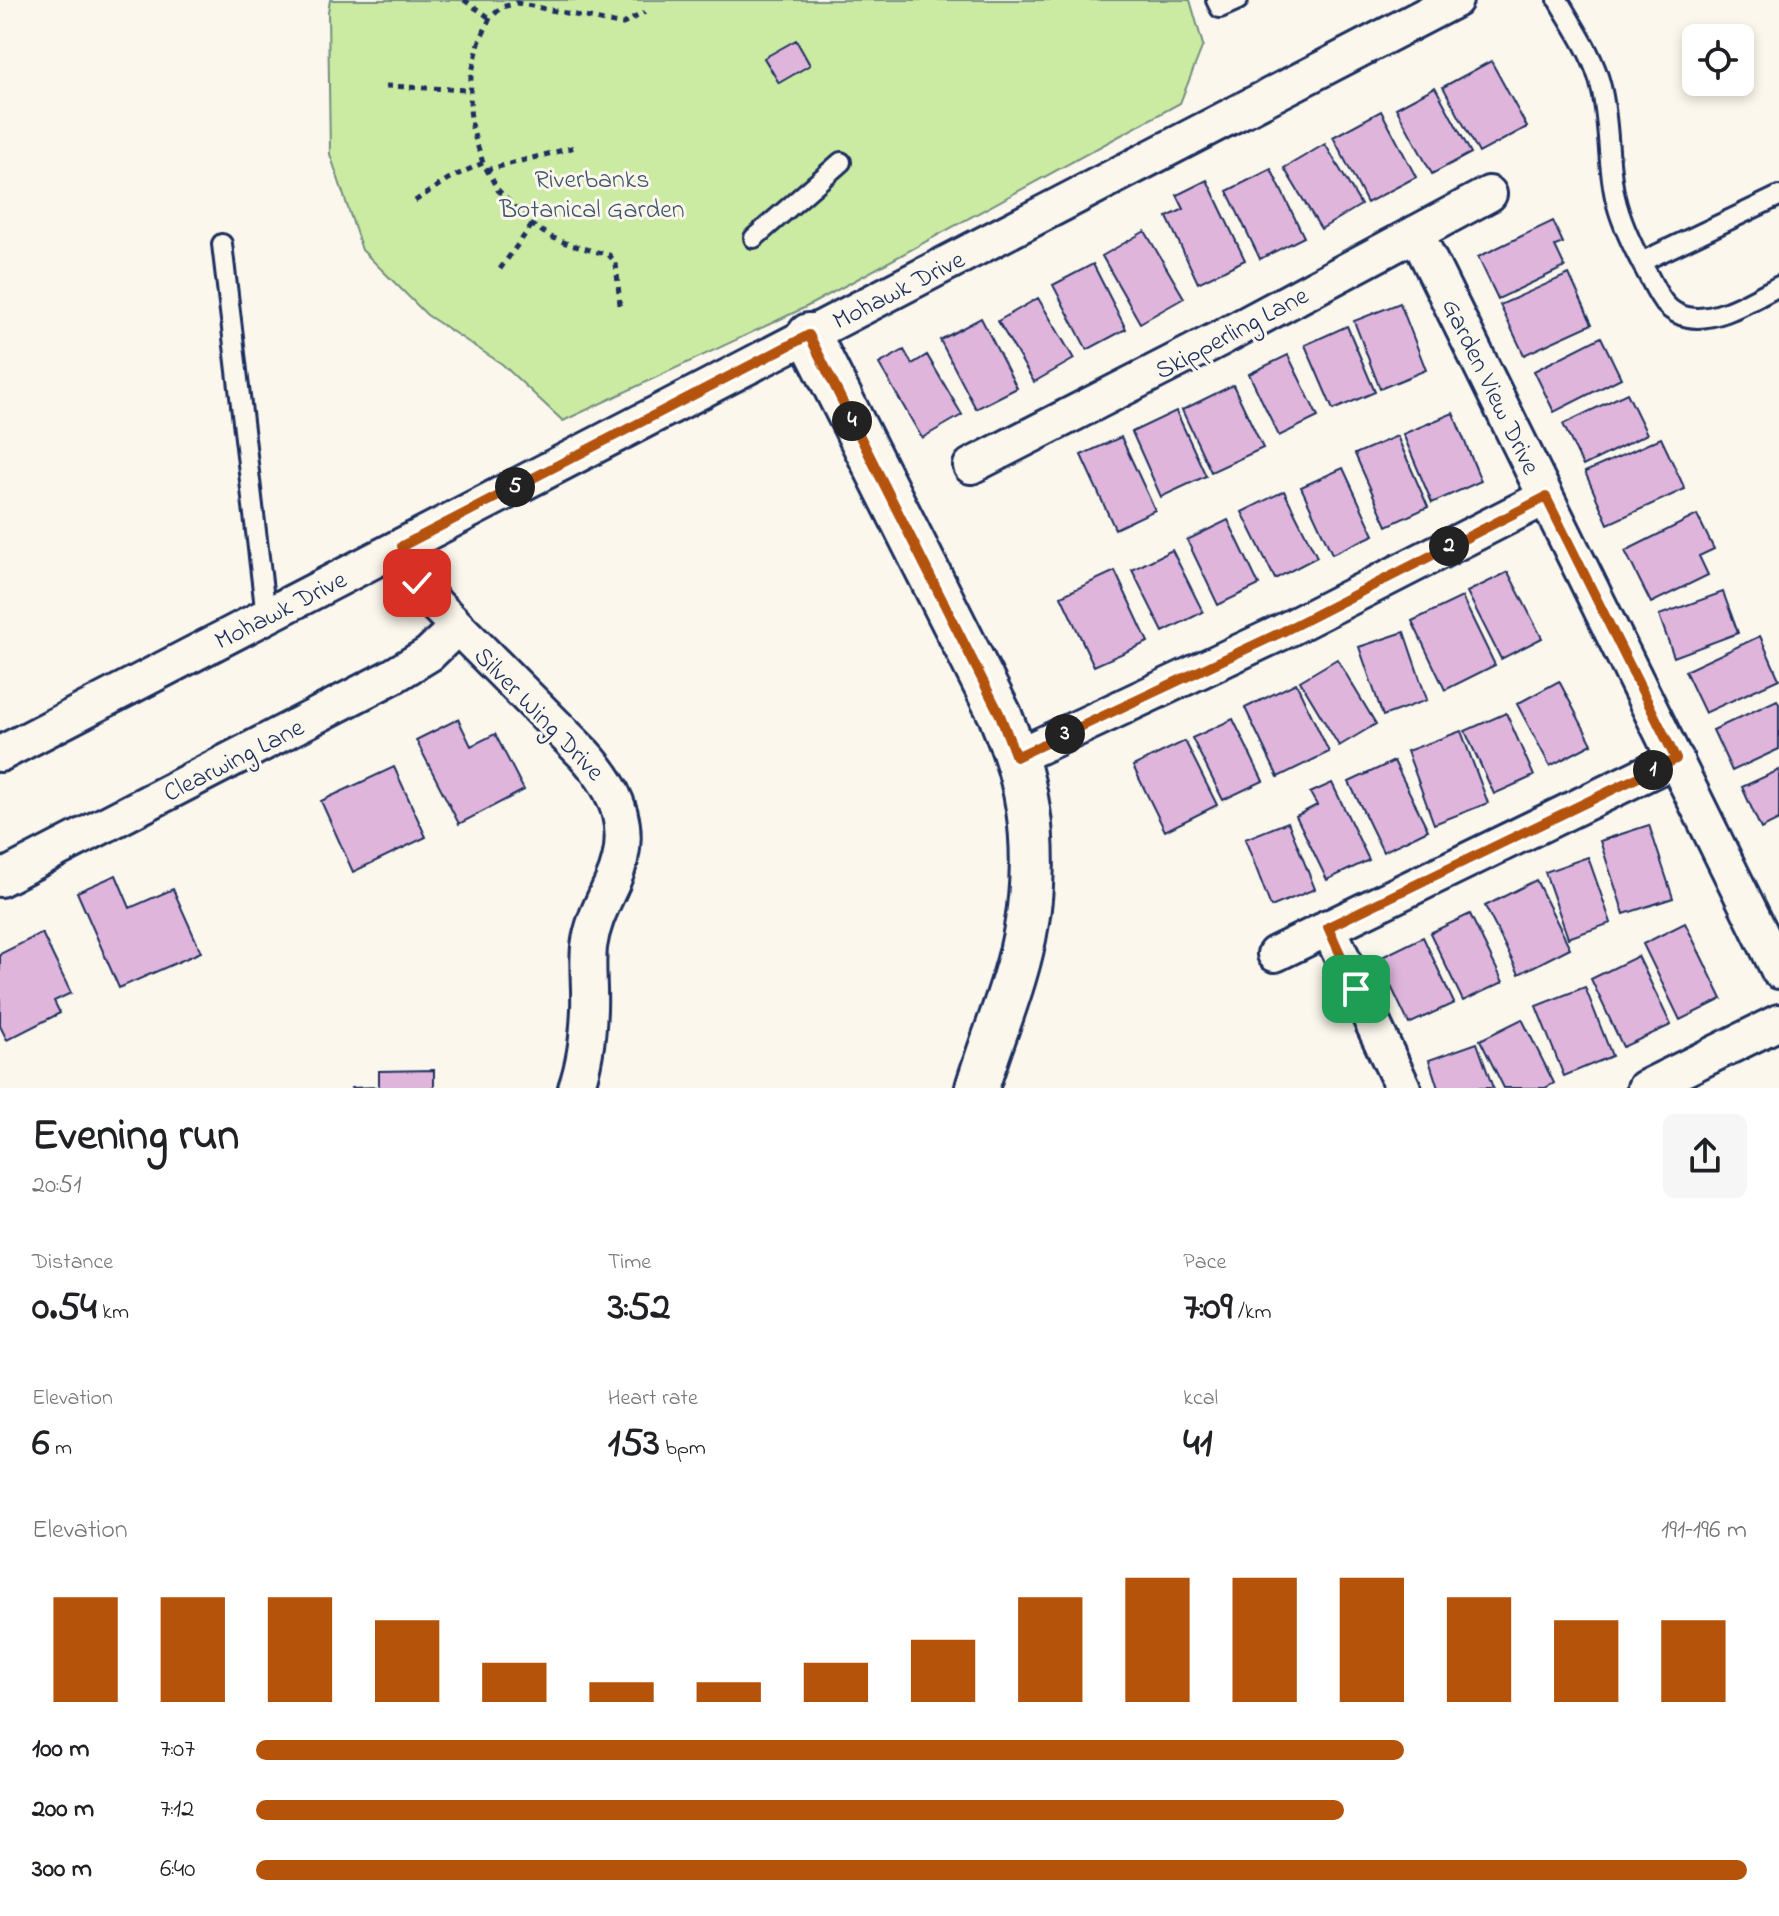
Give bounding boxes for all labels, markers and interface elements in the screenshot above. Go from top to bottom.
map controls [1682,24,1754,96]
button: locate [1682,24,1754,96]
park label: Riverbanks Botanical Garden [498,162,685,230]
street label: Mohawk Drive [827,242,972,341]
street label: Skipperling Lane [1149,278,1316,391]
street label: Garden View Drive [1430,293,1549,482]
pin: 4 [832,401,872,441]
text: 4 [847,405,857,437]
pin: 5 [495,467,535,507]
text: 5 [509,471,521,503]
pin: 2 [1429,526,1469,566]
text: 2 [1444,530,1454,562]
pin [383,549,451,617]
icon: check [395,561,439,605]
street label: Mohawk Drive [209,562,354,661]
street label: Silver Wing Drive [464,639,612,791]
street label: Clearwing Lane [157,710,312,813]
pin: 3 [1045,714,1085,754]
text: 3 [1060,718,1070,750]
pin: 1 [1633,750,1673,790]
text: 1 [1650,754,1657,786]
pin [1322,955,1390,1023]
icon: arrive [1334,967,1378,1011]
text: Evening run [32,1105,239,1169]
button: share [1663,1114,1747,1198]
text: 20:51 [32,1167,82,1205]
text: Distance [32,1247,113,1279]
text: Time [608,1247,651,1279]
text: Pace [1183,1247,1226,1279]
text: 0.54 [32,1279,97,1338]
text: 3:52 [608,1279,670,1338]
text: 7:09 [1183,1279,1233,1338]
text: km [97,1297,129,1329]
text: /km [1233,1297,1272,1329]
text: Elevation [32,1383,113,1415]
text: Heart rate [608,1383,698,1415]
text: kcal [1183,1383,1218,1415]
text: 6 [32,1415,50,1474]
text: 153 [608,1415,660,1474]
text: 41 [1183,1415,1213,1474]
text: m [50,1433,72,1465]
text: bpm [660,1433,706,1465]
text: Elevation [32,1512,128,1550]
text: 191–196 m [1661,1512,1747,1550]
text: 100 m [32,1731,89,1769]
text: 7:07 [160,1731,195,1769]
text: 200 m [32,1791,94,1829]
text: 7:12 [160,1791,194,1829]
text: 300 m [32,1851,92,1889]
text: 6:40 [160,1851,196,1889]

